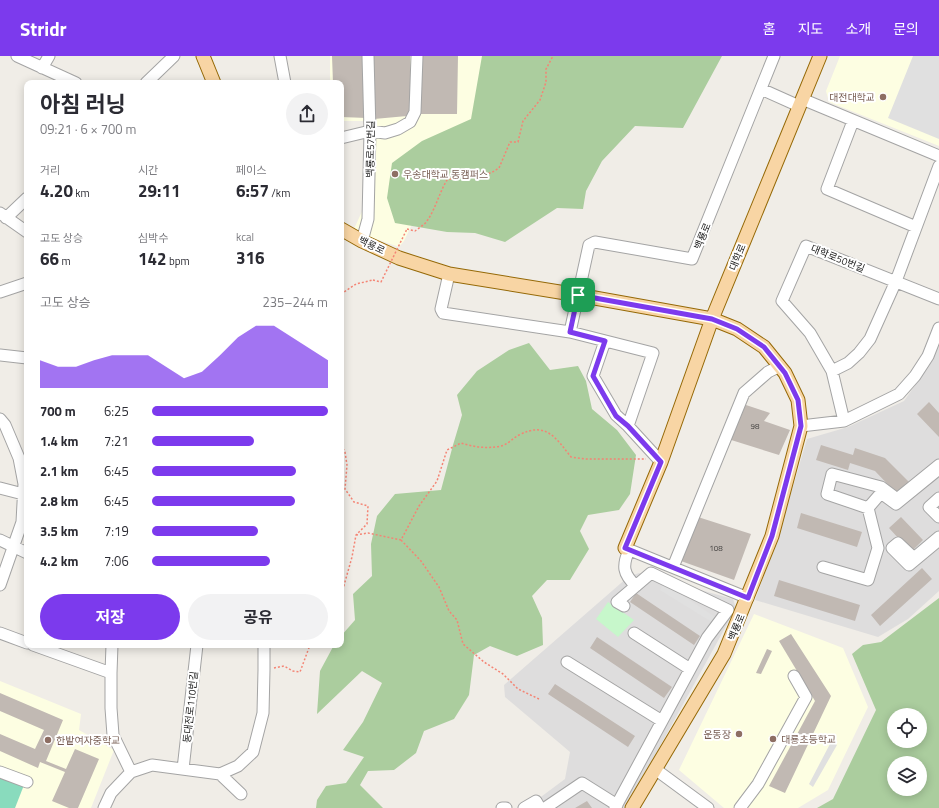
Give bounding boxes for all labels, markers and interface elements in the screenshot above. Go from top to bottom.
text: Stridr [20,14,67,43]
text: 홈 [763,18,776,39]
text: 지도 [798,18,823,39]
text: 소개 [845,18,871,39]
text: 문의 [893,18,919,39]
text: 아침 러닝 [40,87,126,121]
place label: 대전대학교 [829,90,875,105]
marker: 대전대학교 [878,92,888,102]
button: share [286,93,328,135]
text: 09:21 · 6 × 700 m [40,119,136,139]
street label: 백룡로57번길 [363,120,378,178]
text: 거리 [40,162,60,178]
text: 시간 [138,162,158,178]
text: 페이스 [236,162,266,178]
place label: 우송대학교 동캠퍼스 [403,167,488,182]
marker: 우송대학교 동캠퍼스 [390,169,400,179]
text: 4.20 [40,178,73,204]
text: 29:11 [138,178,180,204]
text: 6:57 [236,178,269,204]
text: km [73,185,90,201]
text: /km [269,185,290,201]
street label: 백룡로 [690,221,715,252]
text: kcal [236,229,254,245]
text: 고도 상승 [40,230,83,246]
text: 심박수 [138,230,168,246]
street label: 백룡로 [356,233,387,258]
street label: 대학로50번길 [808,241,867,276]
street label: 대학로 [725,242,750,273]
text: 316 [236,245,265,271]
text: 66 [40,246,59,272]
text: 142 [138,246,167,272]
text: m [59,253,71,269]
text: bpm [167,253,190,269]
pin [561,278,595,312]
icon: arrive [567,284,589,306]
text: 고도 상승 [40,292,91,312]
text: 235–244 m [262,292,328,312]
text: 700 m [40,401,76,421]
text: 6:25 [104,401,129,421]
house number: 98 [751,420,760,432]
text: 1.4 km [40,431,78,451]
text: 7:21 [104,431,129,451]
text: 2.1 km [40,461,78,481]
text: 6:45 [104,461,129,481]
text: 2.8 km [40,491,78,511]
text: 6:45 [104,491,129,511]
text: 3.5 km [40,521,78,541]
text: 7:19 [104,521,129,541]
house number: 108 [709,542,723,554]
text: 4.2 km [40,551,78,571]
text: 7:06 [104,551,129,571]
button: 저장 [40,594,180,640]
button: 공유 [188,594,328,640]
street label: 백룡로 [724,612,749,643]
street label: 동대전로110번길 [179,670,202,744]
map controls [887,708,927,796]
button: locate [887,708,927,748]
place label: 운동장 [703,727,731,742]
marker: 운동장 [734,729,744,739]
place label: 대룡초등학교 [781,732,836,747]
place label: 한밭여자중학교 [56,733,120,748]
marker: 대룡초등학교 [768,734,778,744]
marker: 한밭여자중학교 [43,735,53,745]
button: layers [887,756,927,796]

